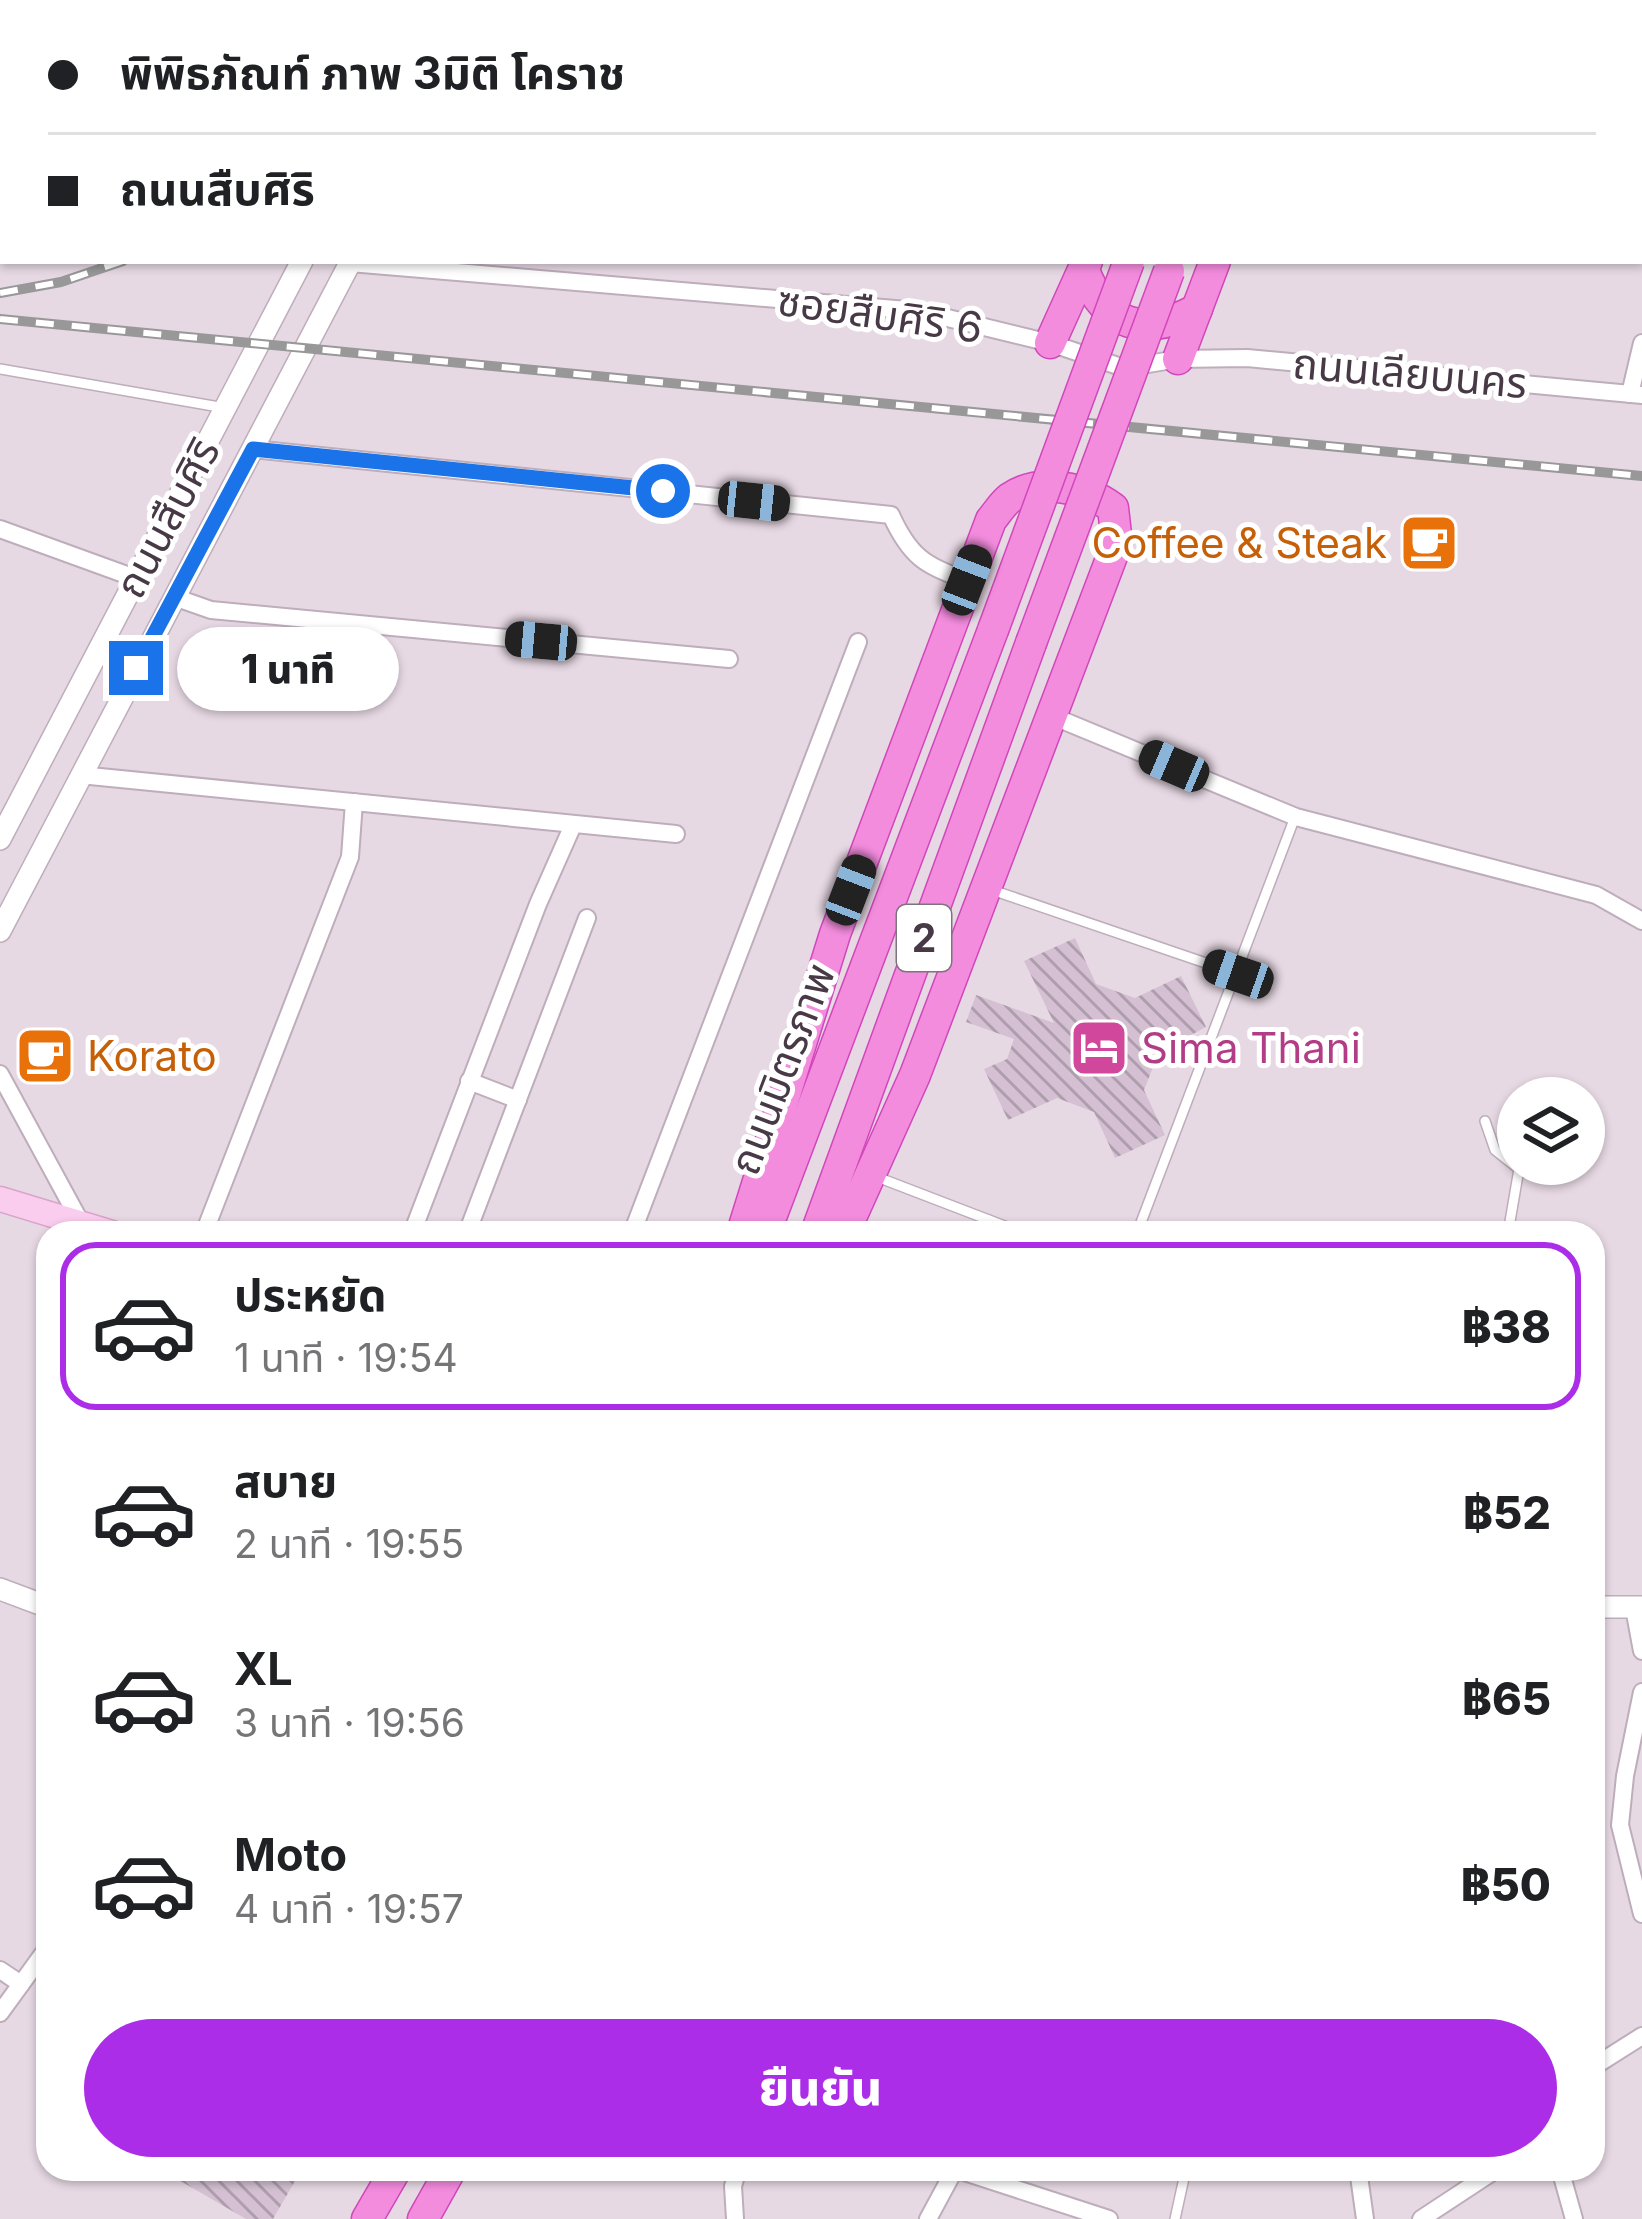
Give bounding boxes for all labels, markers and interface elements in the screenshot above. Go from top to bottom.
text: พิพิธภัณท์ ภาพ 3มิติ โคราช [120,45,625,100]
text: ถนนสืบศิริ [120,161,315,216]
street label: ซอยสืบศิริ 6 [774,274,986,353]
street label: ถนนเลียบนคร [1291,337,1529,408]
street label: ถนนสืบศิริ [103,429,230,606]
route start [636,464,690,518]
car [716,479,792,523]
cafe icon: Coffee & Steak [1398,512,1460,574]
place label: Coffee & Steak [1091,517,1387,568]
car [937,540,997,620]
car [504,620,578,662]
callout: 1 นาที [178,626,400,710]
route end [109,641,163,695]
text: 1 นาที [241,645,335,692]
car [1134,735,1214,797]
car [821,850,881,930]
road number: 2 [897,905,951,971]
car [1198,945,1278,1003]
street label: ถนนมิตรภาพ [718,956,845,1181]
hotel icon: Sima Thani [1068,1017,1130,1079]
place label: Sima Thani [1141,1022,1361,1073]
cafe icon: Korato [14,1025,76,1087]
place label: Korato [87,1030,217,1081]
map controls [1497,1077,1605,1185]
button: layers [1497,1077,1605,1185]
text: ประหยัด [234,1267,387,1322]
icon: car [90,1272,198,1380]
text: ฿38 [1462,1299,1551,1354]
text: 1 นาที · 19:54 [234,1334,458,1381]
text: สบาย [234,1453,337,1508]
icon: car [90,1458,198,1566]
text: ฿52 [1463,1485,1551,1540]
text: 2 นาที · 19:55 [234,1520,464,1567]
text: XL [234,1641,293,1696]
icon: car [90,1644,198,1752]
text: ฿65 [1462,1671,1551,1726]
text: 3 นาที · 19:56 [234,1699,465,1746]
text: Moto [234,1827,347,1882]
icon: car [90,1830,198,1938]
text: ฿50 [1461,1857,1551,1912]
text: 4 นาที · 19:57 [234,1885,464,1932]
button: ยืนยัน [84,2019,1557,2157]

